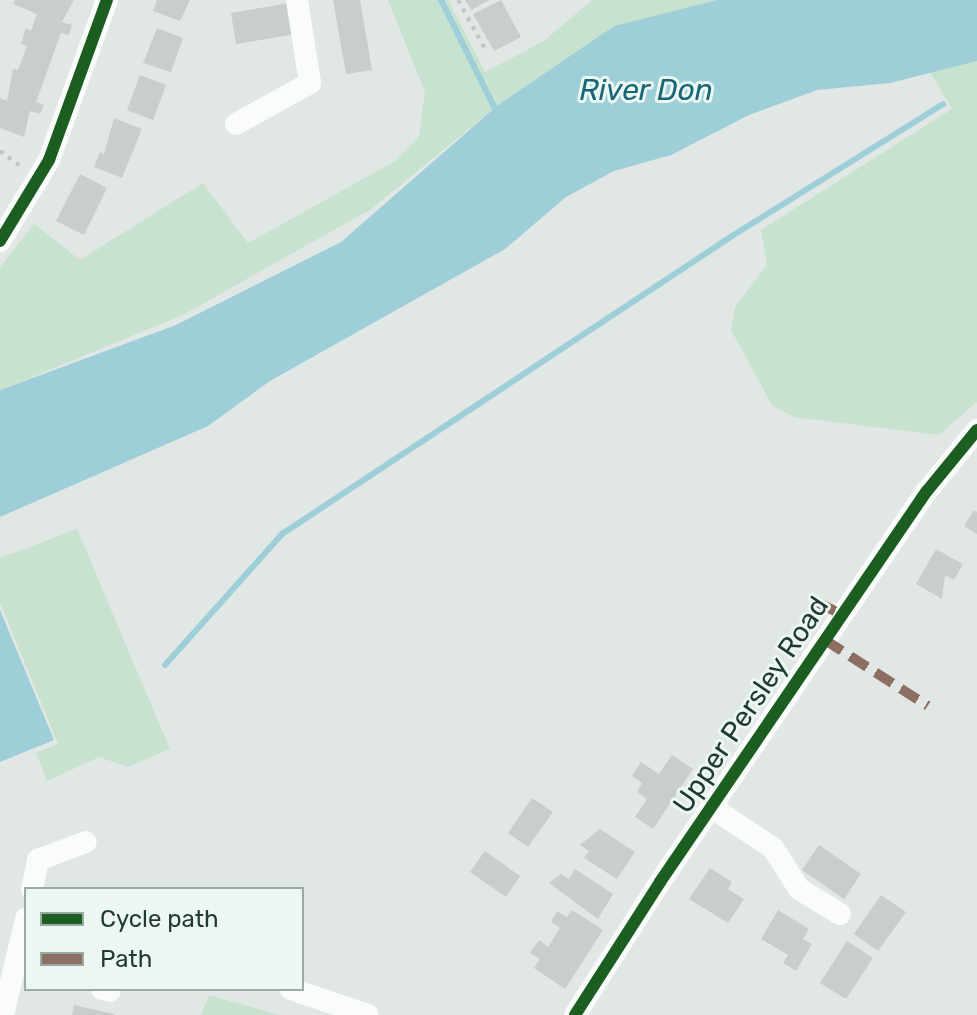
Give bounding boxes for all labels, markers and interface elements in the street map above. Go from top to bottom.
water label: River Don [579,72,713,108]
street label: Upper Persley Road [666,590,836,820]
legend [24,887,304,991]
text: Cycle path [100,905,219,933]
text: Path [100,945,152,973]

